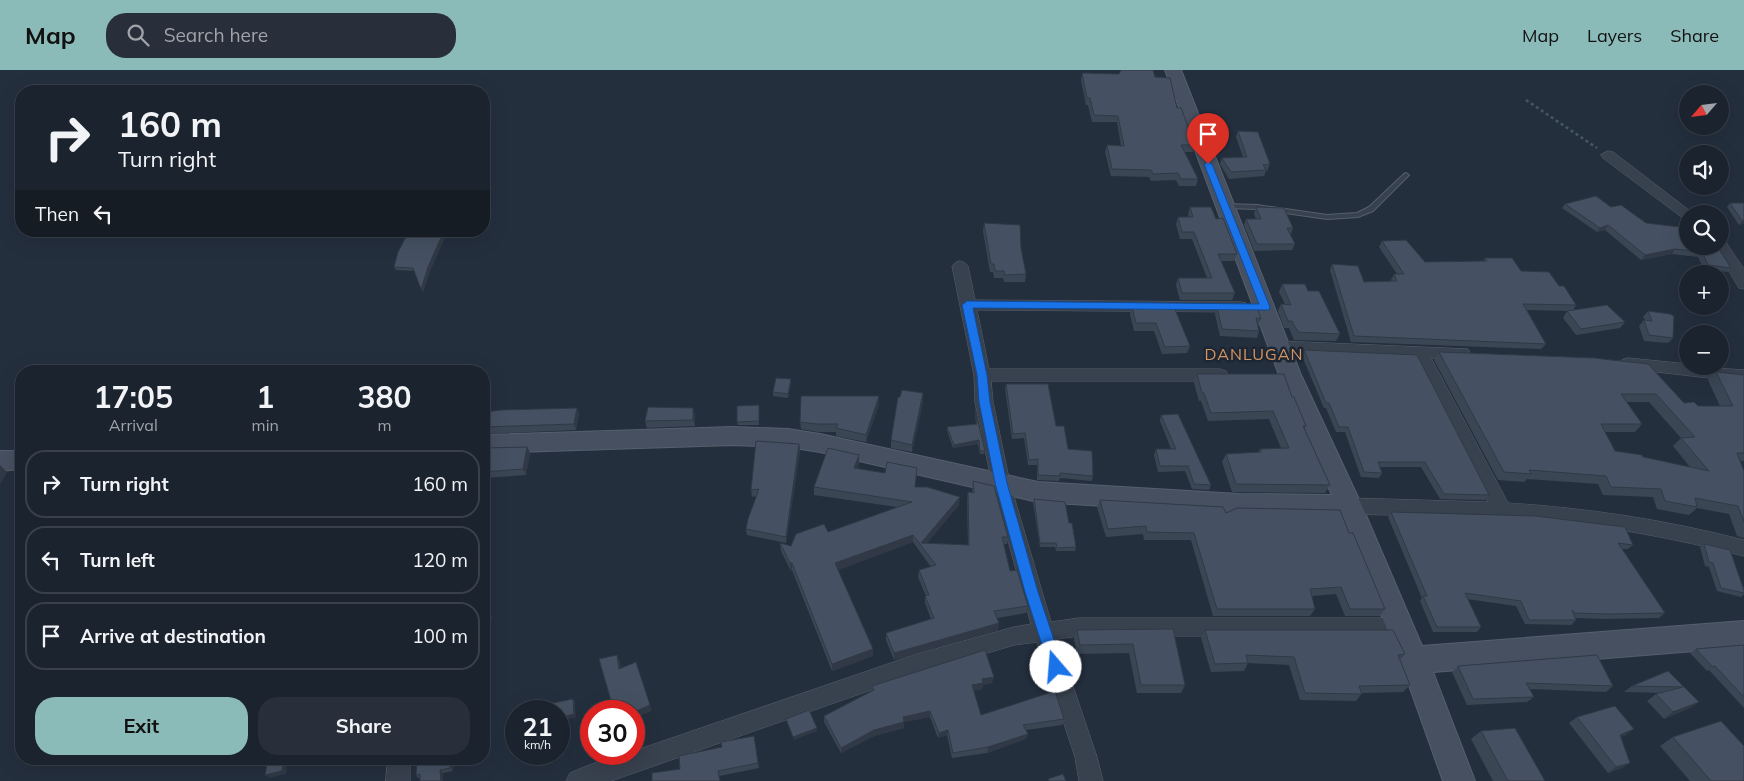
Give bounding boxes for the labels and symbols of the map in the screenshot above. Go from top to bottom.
north arrow [1679,85,1729,135]
pin [1187,113,1229,164]
district label: DANLUGAN [1205,344,1303,364]
position arrow [1029,640,1081,692]
speed limit sign: 30 [580,700,645,765]

